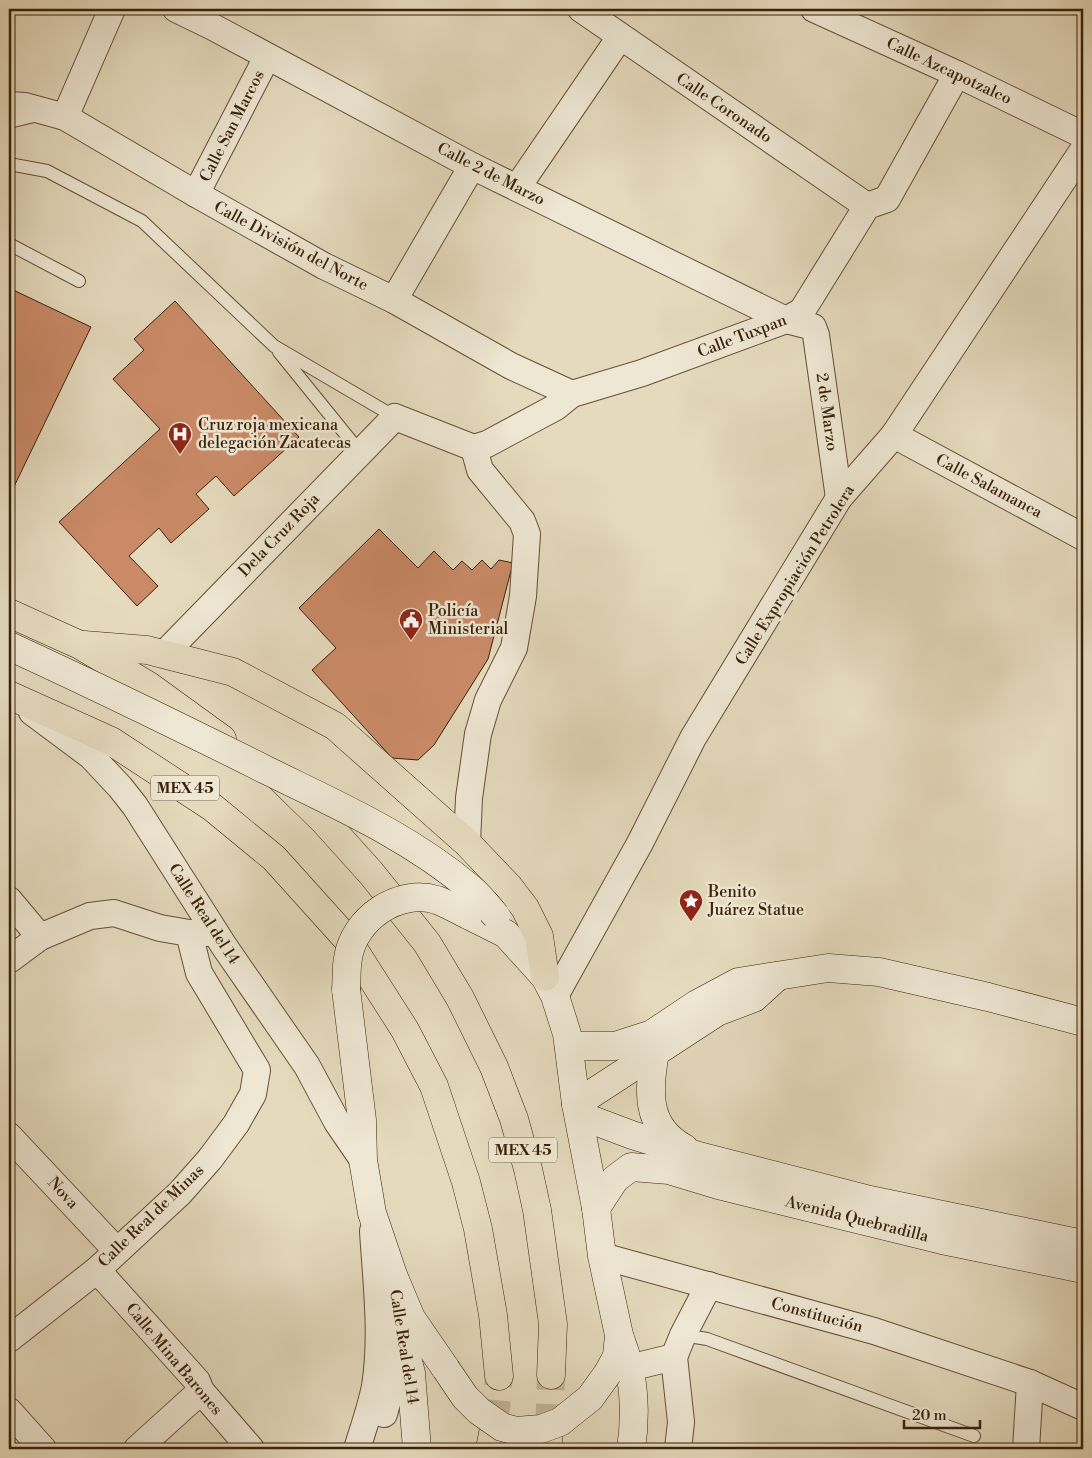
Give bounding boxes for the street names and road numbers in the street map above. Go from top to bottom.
street label: Calle Azcapotzalco [883,33,1015,109]
street label: Calle San Marcos [195,67,269,185]
street label: Calle Coronado [672,69,776,147]
street label: Calle 2 de Marzo [434,138,548,210]
street label: Calle División del Norte [210,197,372,295]
street label: Calle Tuxpan [695,310,790,362]
street label: 2 de Marzo [812,372,842,452]
street label: Calle Salamanca [932,450,1047,523]
street label: Calle Expropiación Petrolera [731,480,859,669]
street label: Dela Cruz Roja [234,488,324,581]
road number: MEX 45 [151,776,219,800]
street label: Calle Real del 14 [164,860,244,969]
road number: MEX 45 [489,1138,557,1162]
street label: Calle Real de Minas [94,1160,208,1272]
street label: Nova [43,1173,83,1214]
street label: Avenida Quebradilla [782,1191,932,1247]
street label: Calle Real del 14 [385,1288,423,1406]
street label: Constitución [769,1293,865,1337]
street label: Calle Mina Barones [121,1299,227,1419]

